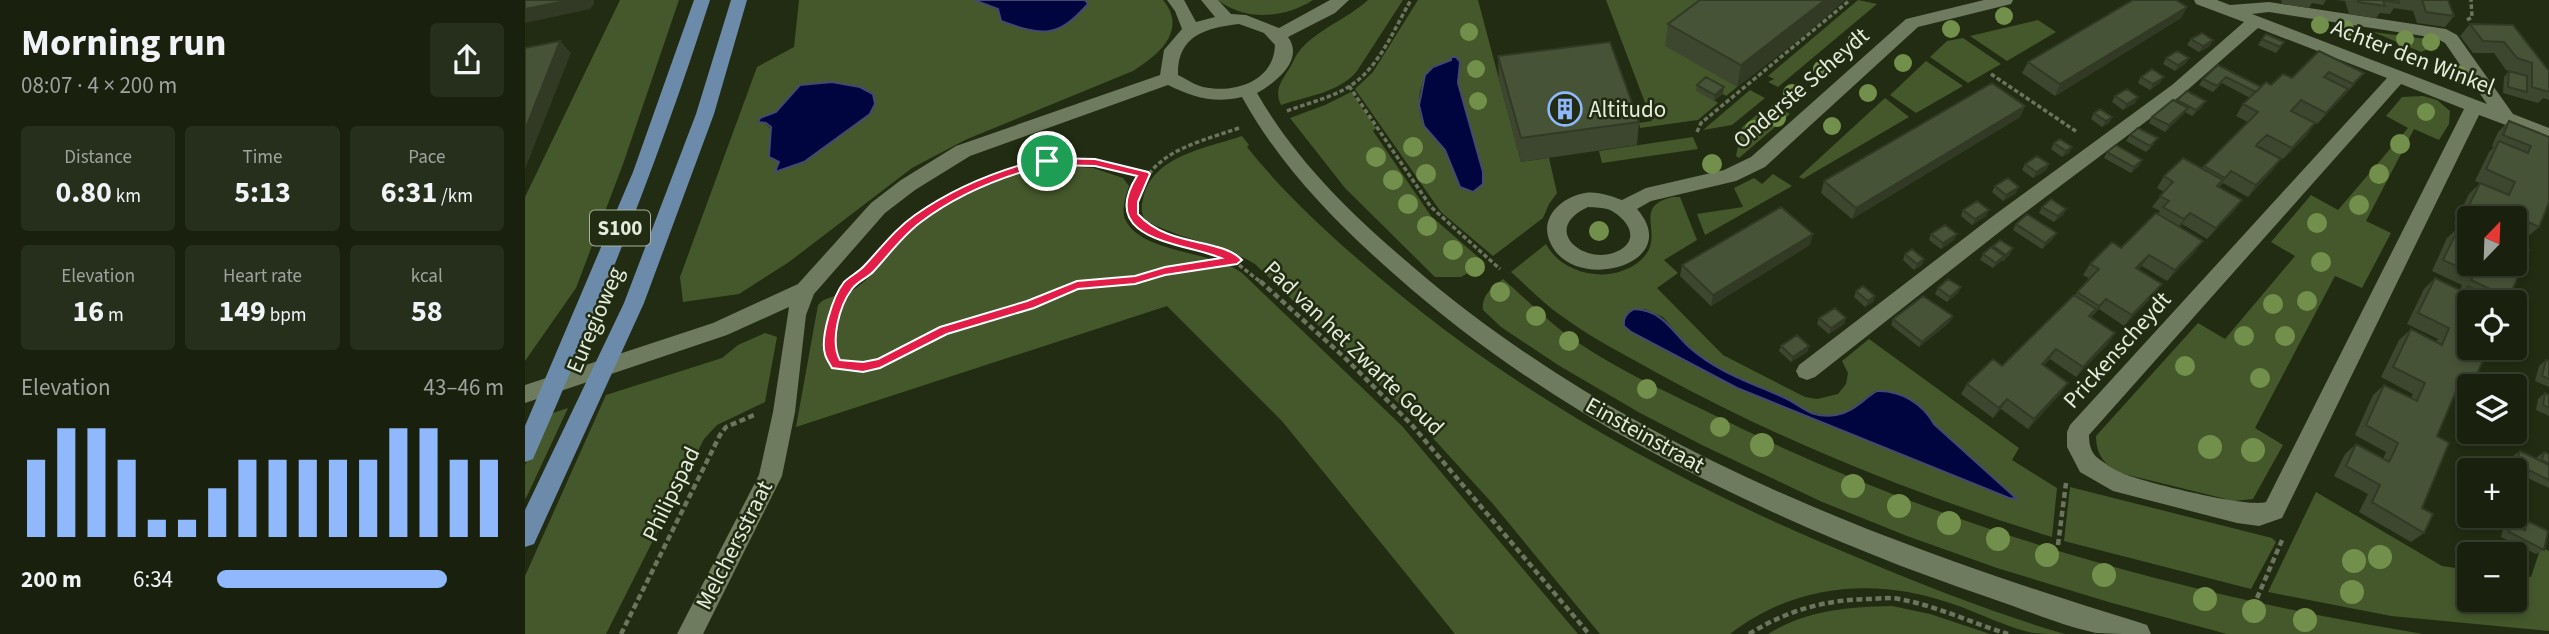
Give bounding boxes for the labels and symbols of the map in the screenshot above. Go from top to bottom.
street label: Achter den Winkel [2326,11,2500,103]
street label: Onderste Scheydt [1726,19,1876,156]
building icon: Altitudo [1546,90,1584,128]
place label: Altitudo [1589,93,1666,126]
pin [1017,131,1077,191]
north arrow [2457,206,2527,276]
road number: S100 [590,210,650,246]
street label: Pad van het Zwarte Goud [1256,253,1452,443]
street label: Euregioweg [558,261,632,378]
street label: Prickenscheydt [2055,284,2179,416]
street label: Einsteinstraat [1579,389,1711,481]
street label: Philipspad [634,441,708,547]
street label: Melchersstraat [687,475,781,615]

